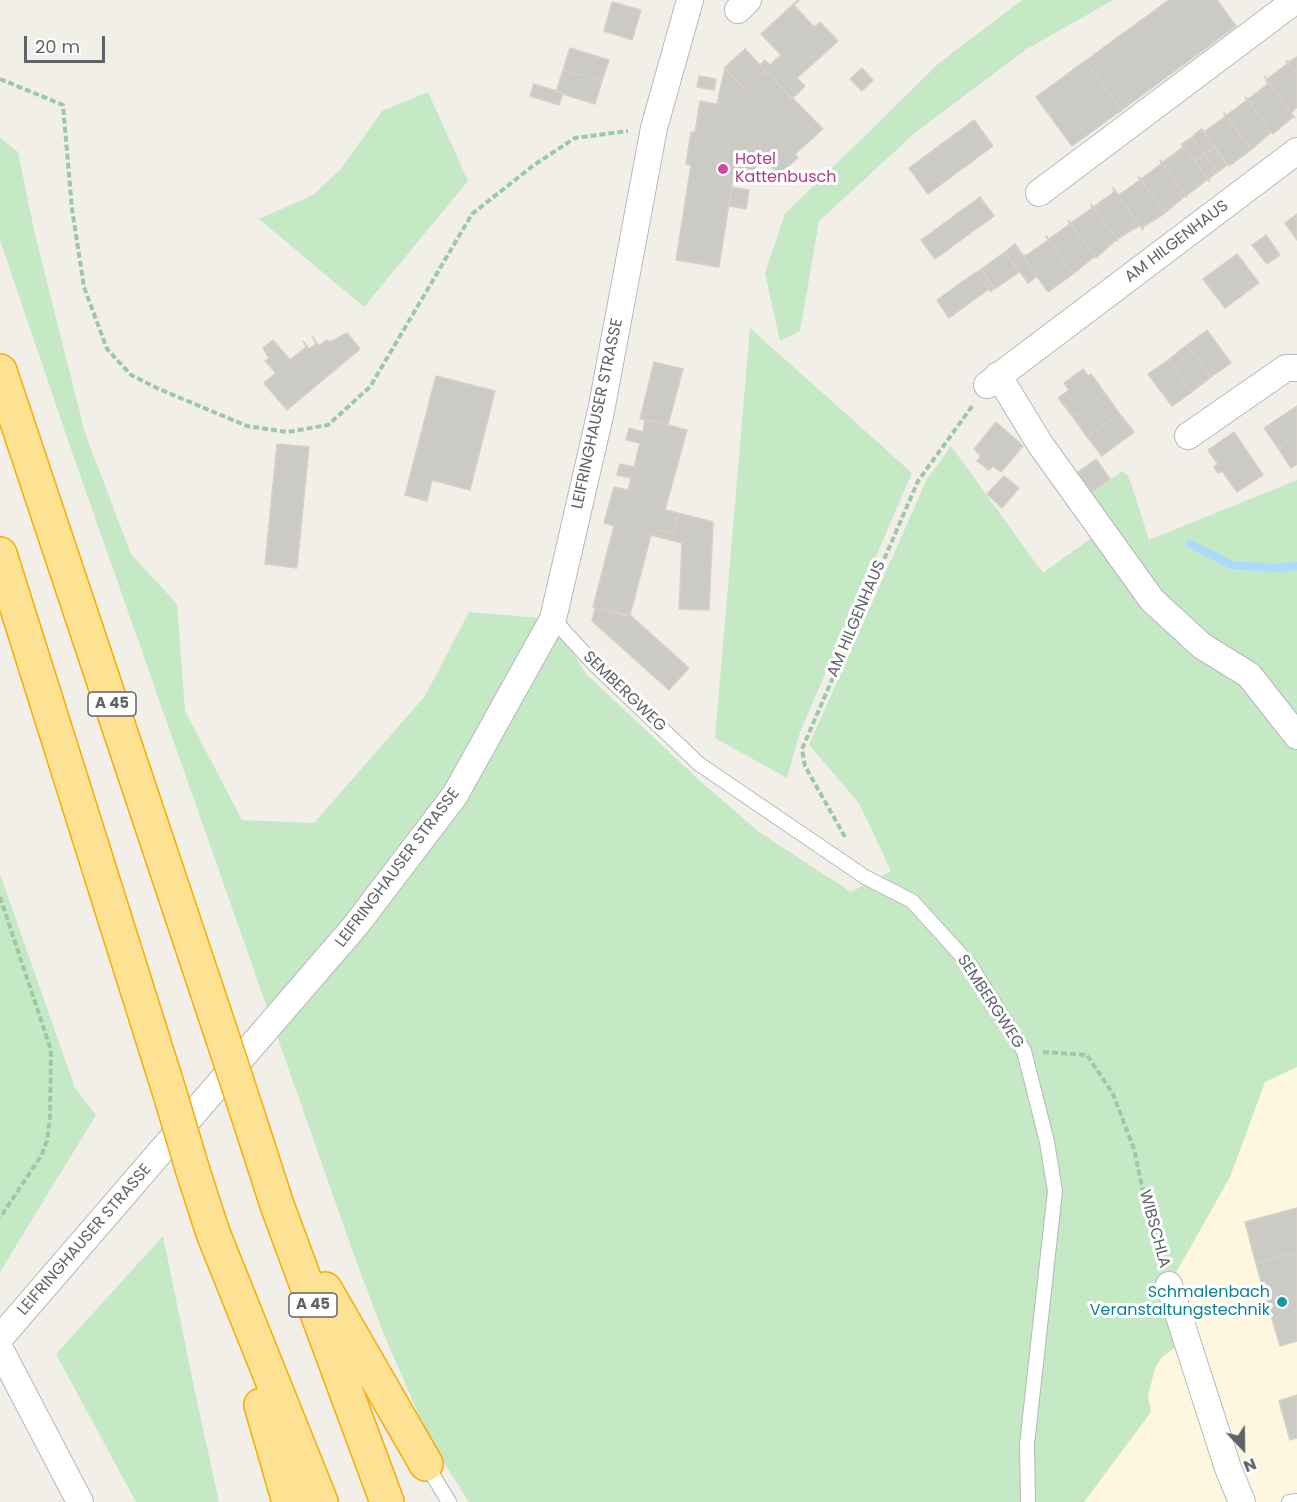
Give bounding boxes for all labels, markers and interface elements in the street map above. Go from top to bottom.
scale bar [27,24,108,62]
text: 20 m [35,34,80,59]
place label: Hotel Kattenbusch [735,150,837,188]
marker: Hotel Kattenbusch [716,162,730,176]
street label: AM HILGENHAUS [1121,197,1233,287]
street label: LEIFRINGHAUSER STRASSE [568,317,628,511]
street label: AM HILGENHAUS [824,558,890,680]
street label: SEMBERGWEG [579,648,669,736]
road number: A 45 [88,692,136,716]
street label: LEIFRINGHAUSER STRASSE [332,785,464,951]
street label: SEMBERGWEG [953,952,1027,1052]
street label: LEIFRINGHAUSER STRASSE [14,1160,156,1320]
street label: WIBSCHLA [1134,1188,1174,1270]
place label: Schmalenbach Veranstaltungstechnik [1090,1283,1270,1321]
road number: A 45 [289,1293,337,1317]
marker: Schmalenbach Veranstaltungstechnik [1275,1295,1289,1309]
north arrow [1213,1418,1273,1478]
text: N [1240,1452,1260,1478]

